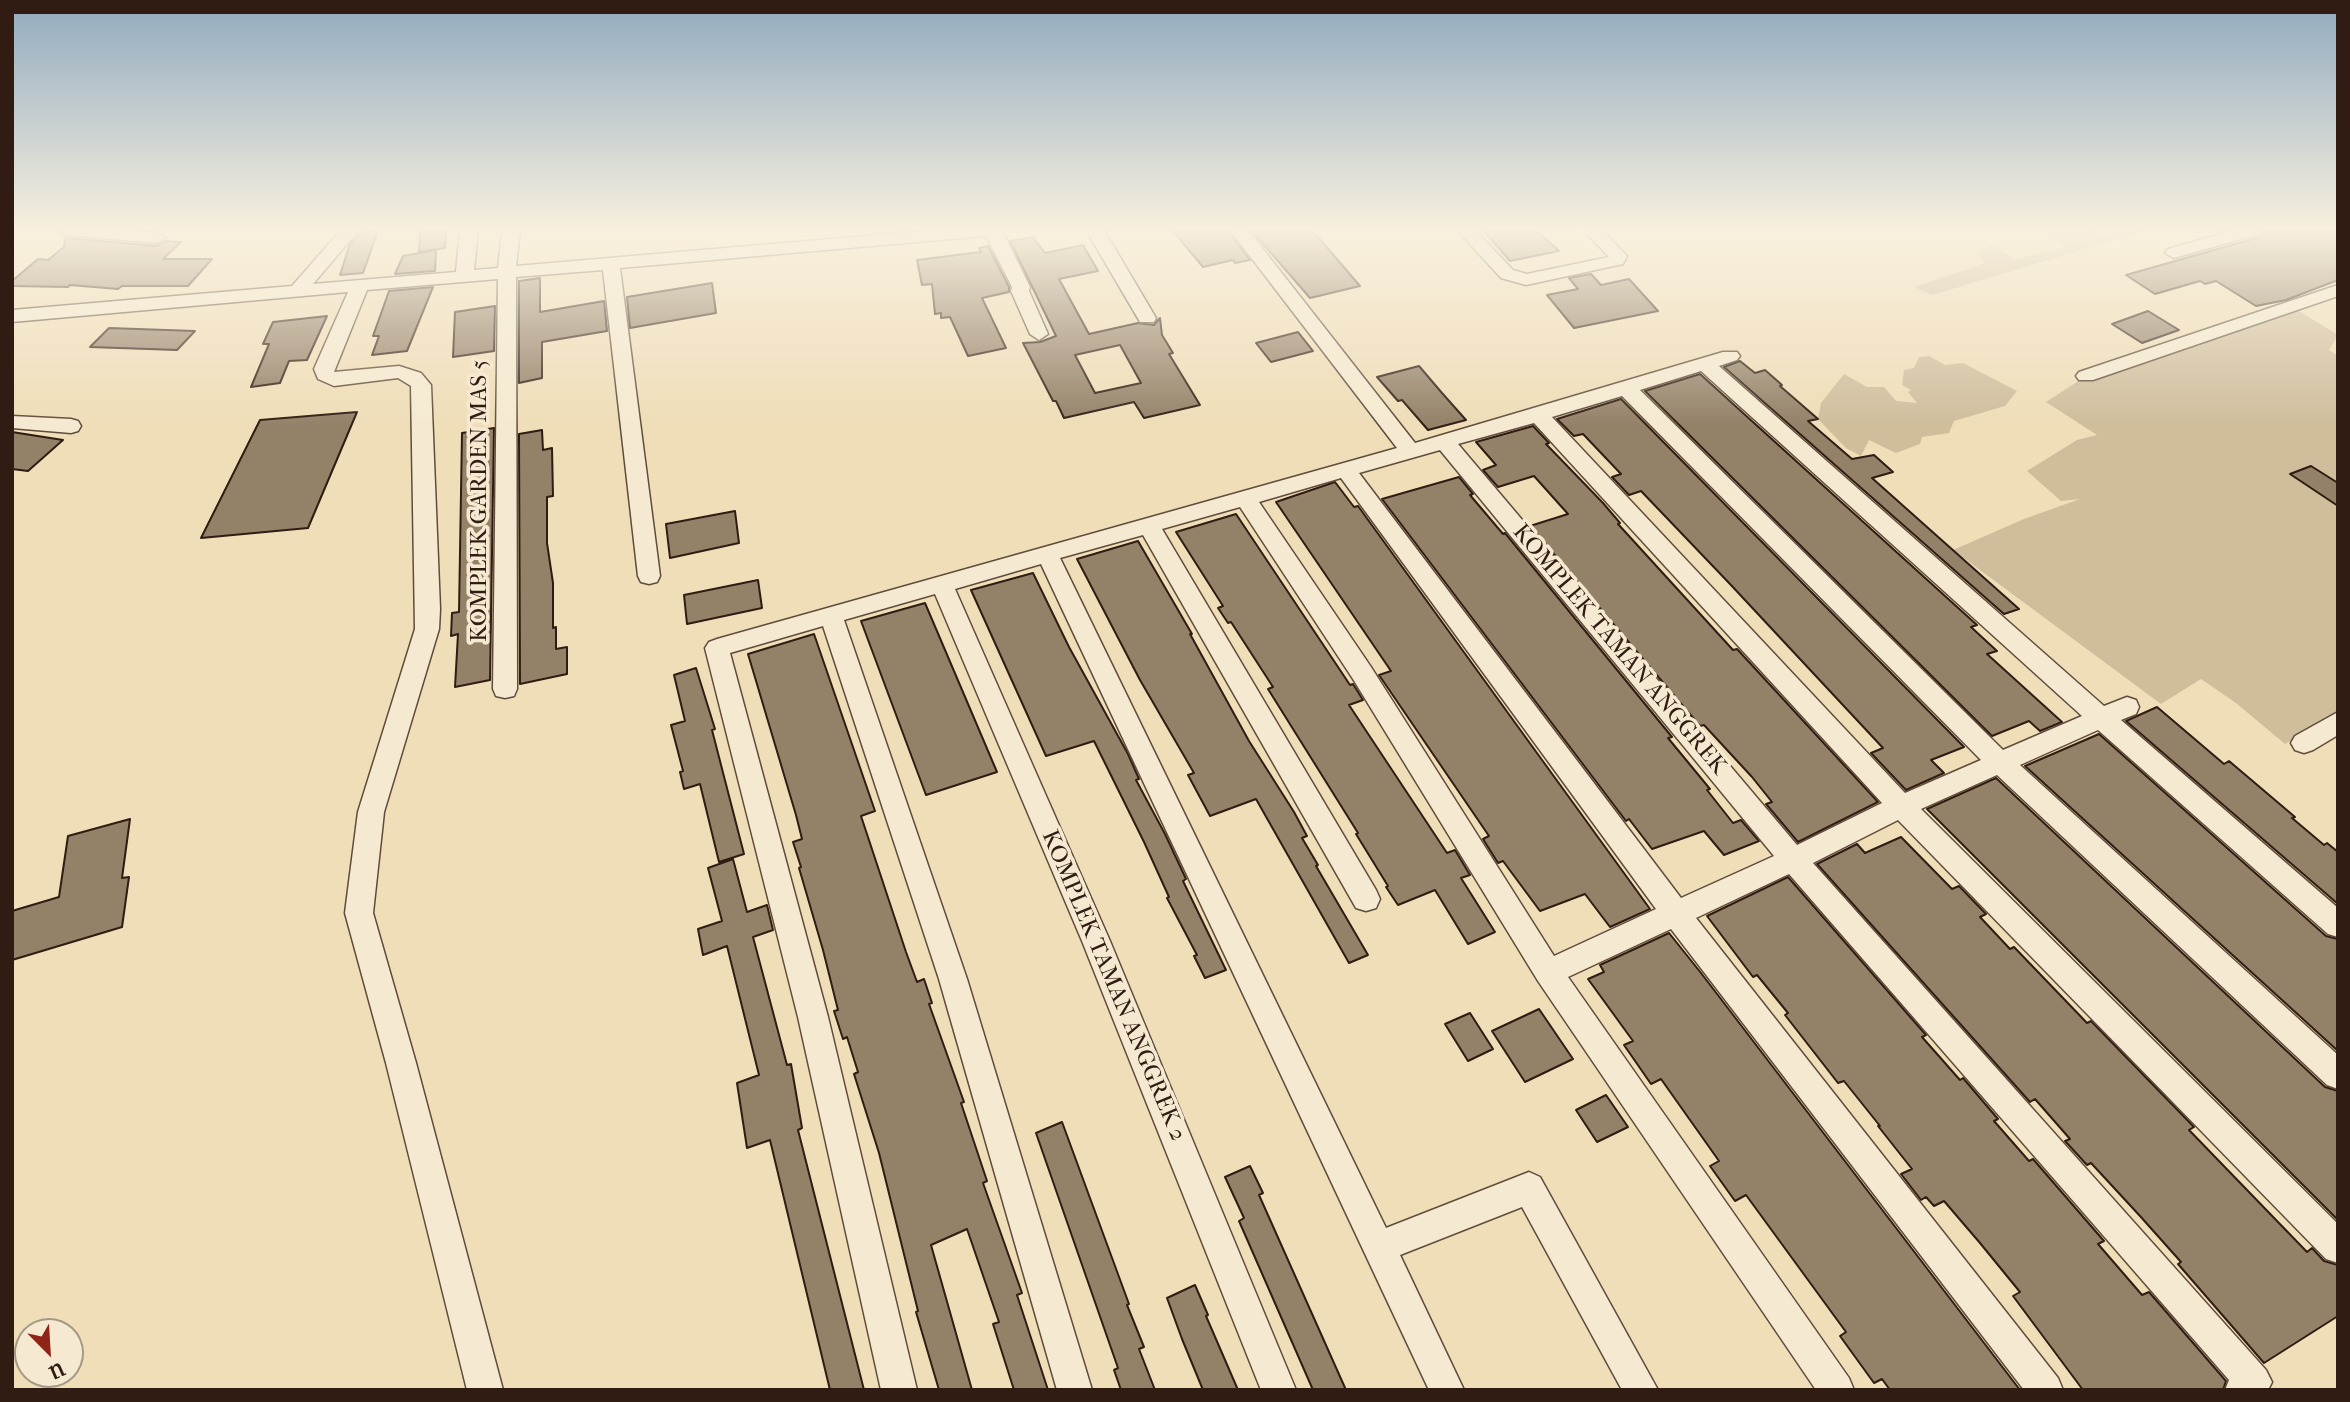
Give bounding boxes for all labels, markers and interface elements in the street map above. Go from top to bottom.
street label: KOMPLEK GARDEN MAS 5 [466,360,494,642]
street label: KOMPLEK TAMAN ANGGREK [1506,519,1732,781]
street label: KOMPLEK TAMAN ANGGREK 2 [1035,826,1191,1146]
north arrow [14,1318,84,1388]
text: U [46,1357,68,1383]

